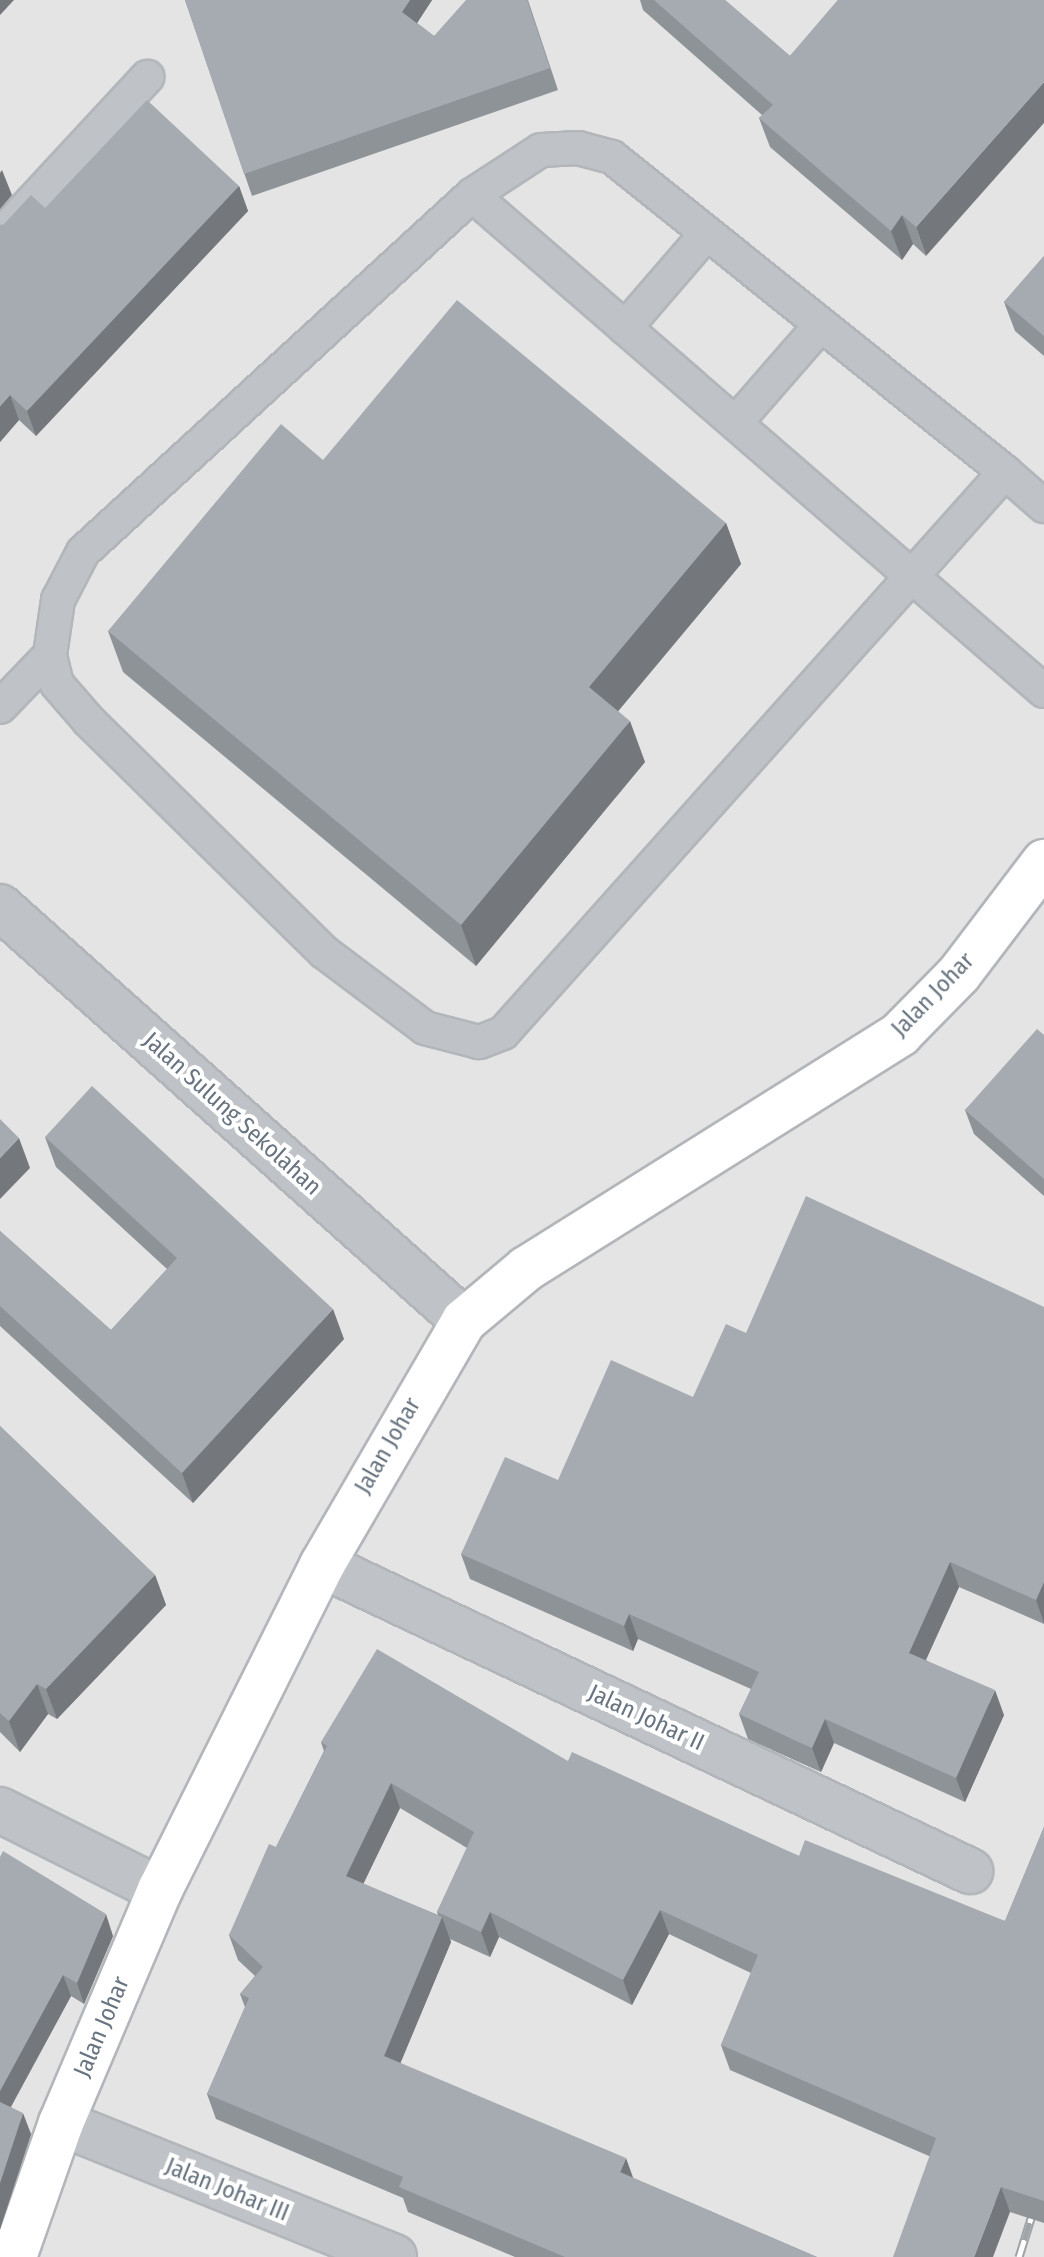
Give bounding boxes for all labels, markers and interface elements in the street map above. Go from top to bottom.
street label: Jalan Johar [886,947,980,1043]
street label: Jalan Sulung Sekolahan [137,1026,327,1202]
street label: Jalan Johar [349,1393,427,1499]
street label: Jalan Johar II [583,1679,709,1757]
street label: Jalan Johar [68,1972,136,2082]
street label: Jalan Johar III [161,2152,293,2228]

